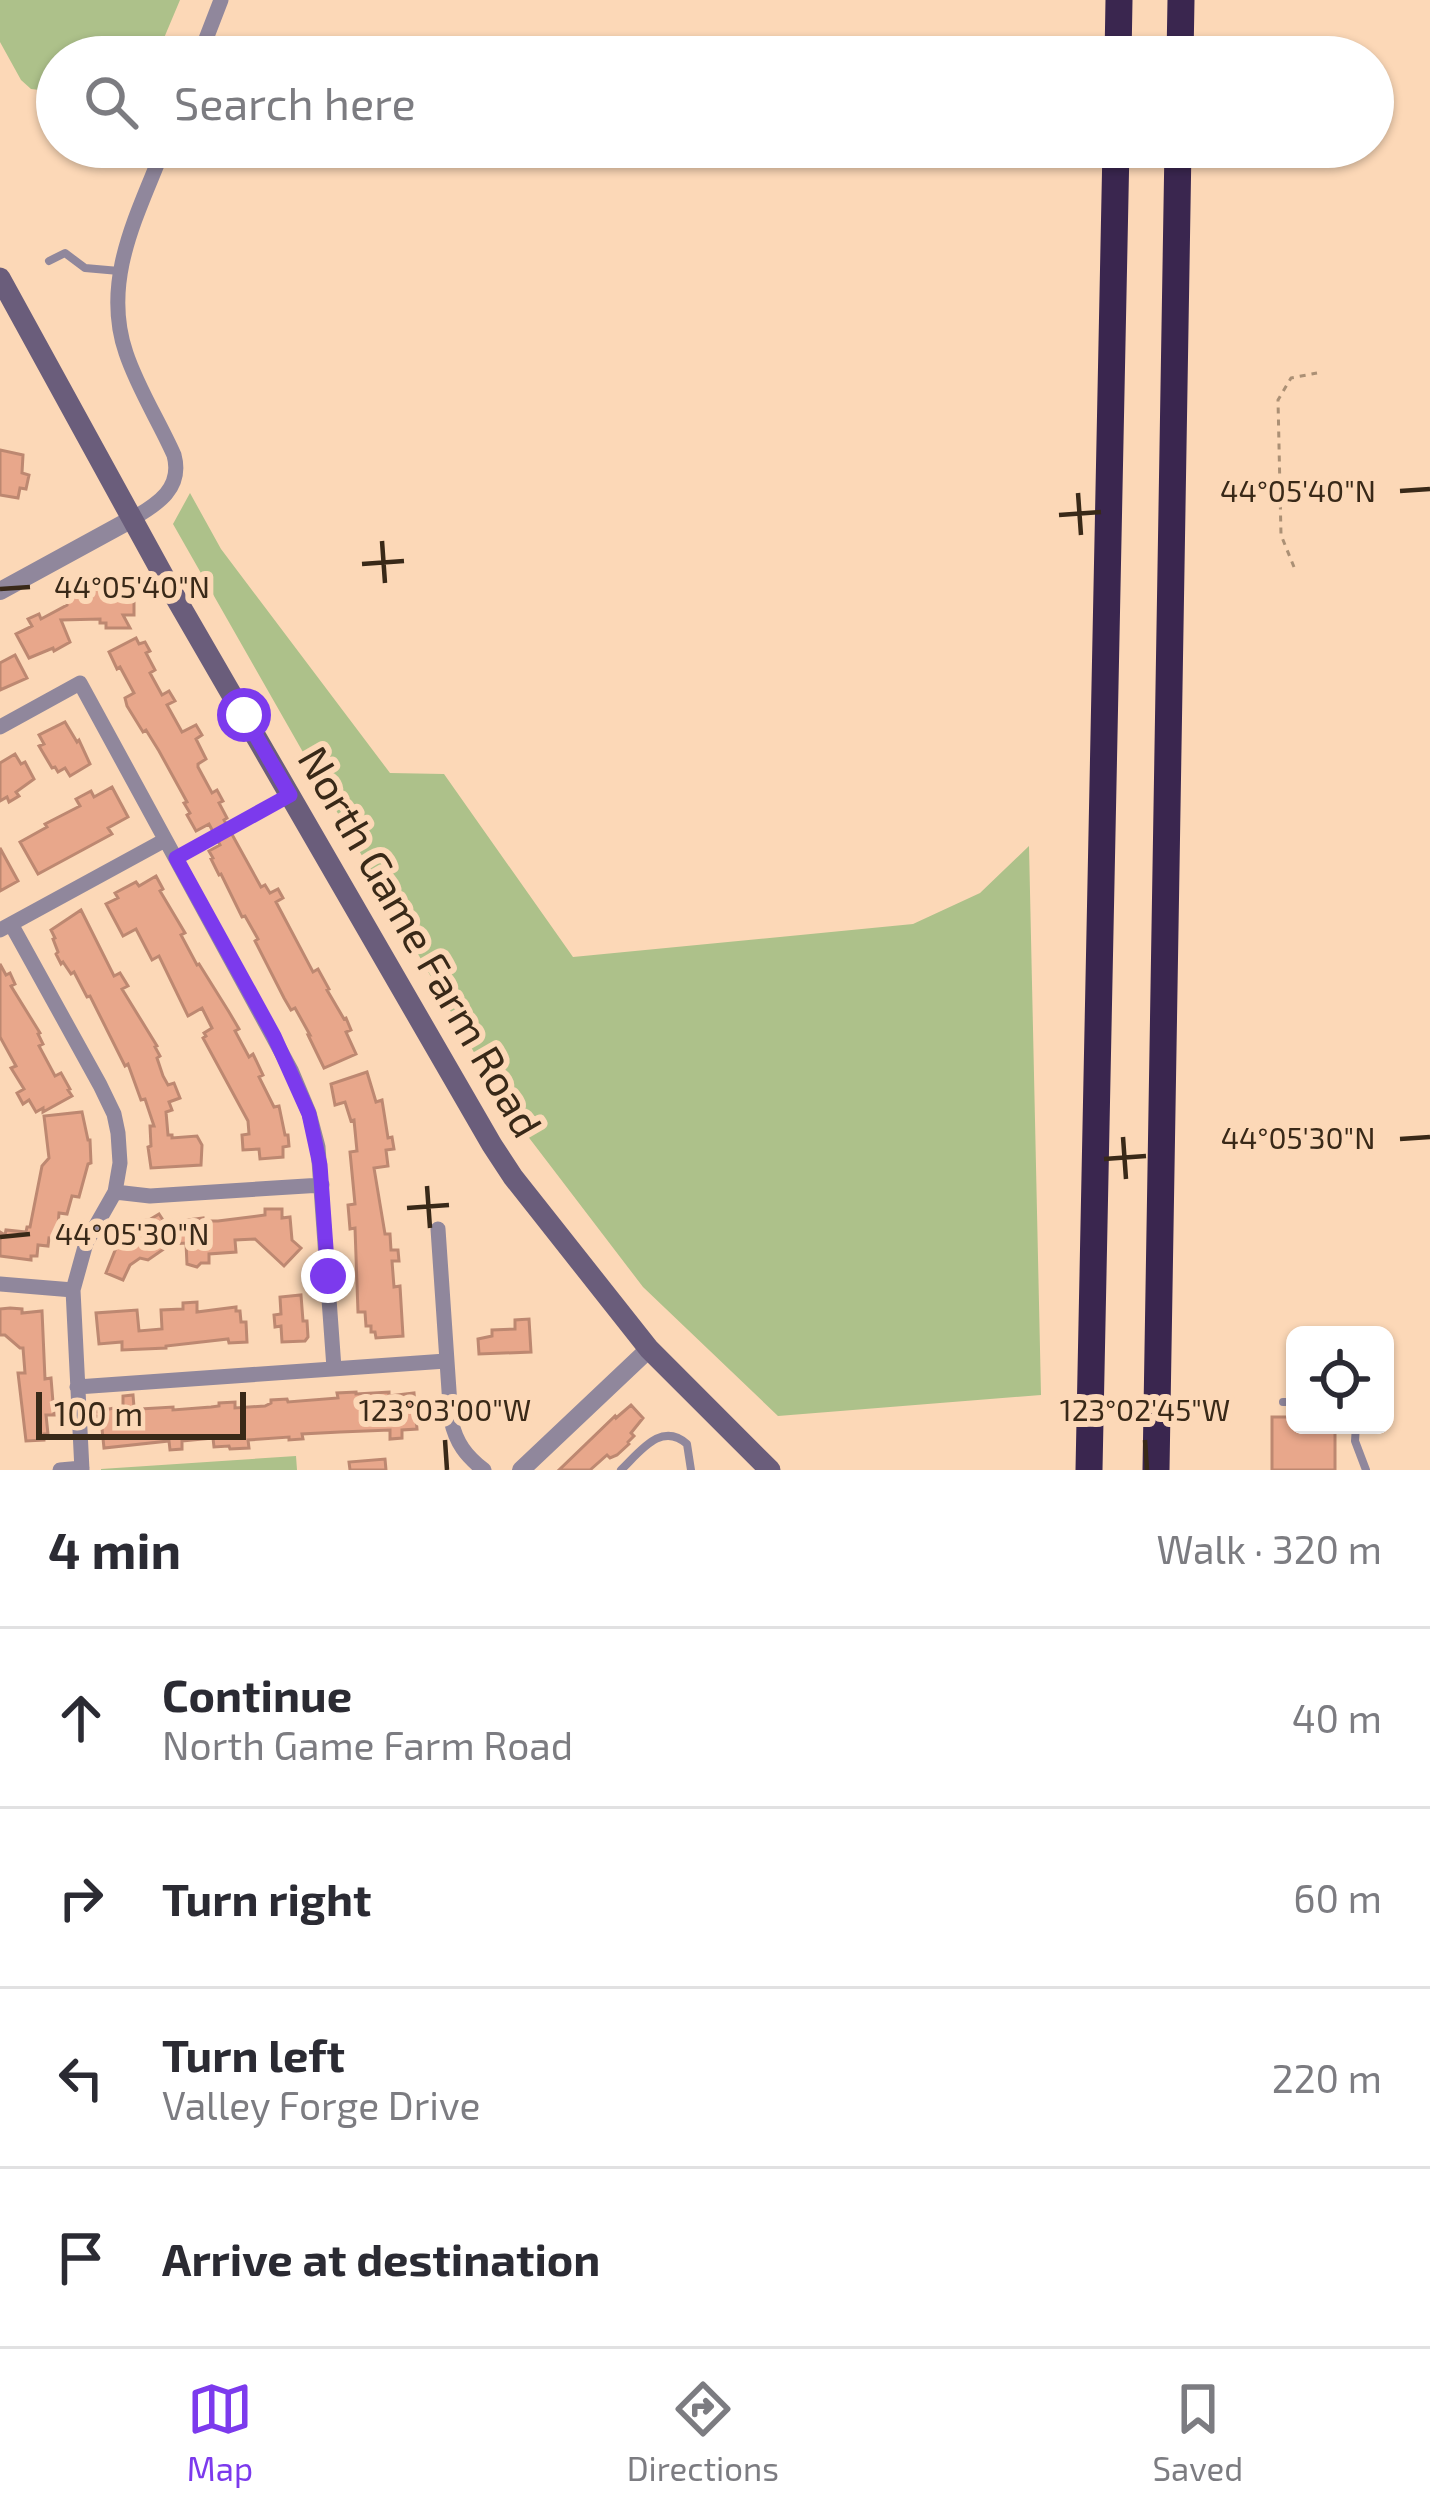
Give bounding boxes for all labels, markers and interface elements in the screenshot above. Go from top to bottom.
search box [36,36,1394,168]
icon: search [78,69,144,135]
text: Search here [174,75,416,129]
text: 44°05'40"N [1220,472,1376,508]
text: 44°05'40"N [54,568,210,604]
route start [217,688,271,742]
street label: North Game Farm Road [289,737,554,1145]
text: 44°05'30"N [1221,1119,1375,1155]
text: 44°05'30"N [55,1215,209,1251]
route end [301,1249,355,1303]
map controls [1286,1326,1394,1434]
button: locate [1286,1326,1394,1434]
scale bar [36,1386,246,1439]
text: 123°03'00"W [359,1391,531,1427]
text: 123°02'45"W [1060,1391,1230,1427]
text: 100 m [54,1393,143,1433]
text: 4 min [48,1518,181,1579]
text: Walk · 320 m [1156,1525,1382,1572]
text: Continue [162,1667,352,1721]
icon: ahead [48,1685,114,1751]
text: 40 m [1292,1694,1382,1741]
text: North Game Farm Road [162,1721,573,1768]
icon: right [48,1865,114,1931]
text: Turn right [162,1871,371,1925]
text: 60 m [1293,1874,1382,1921]
text: Turn left [162,2027,345,2081]
icon: left [48,2045,114,2111]
text: 220 m [1272,2054,1382,2101]
text: Valley Forge Drive [162,2081,480,2128]
icon: arrive [48,2225,114,2291]
text: Arrive at destination [162,2231,600,2285]
tab: Map [187,2376,253,2488]
tab: Directions [627,2376,779,2488]
tab: Saved [1153,2376,1243,2488]

